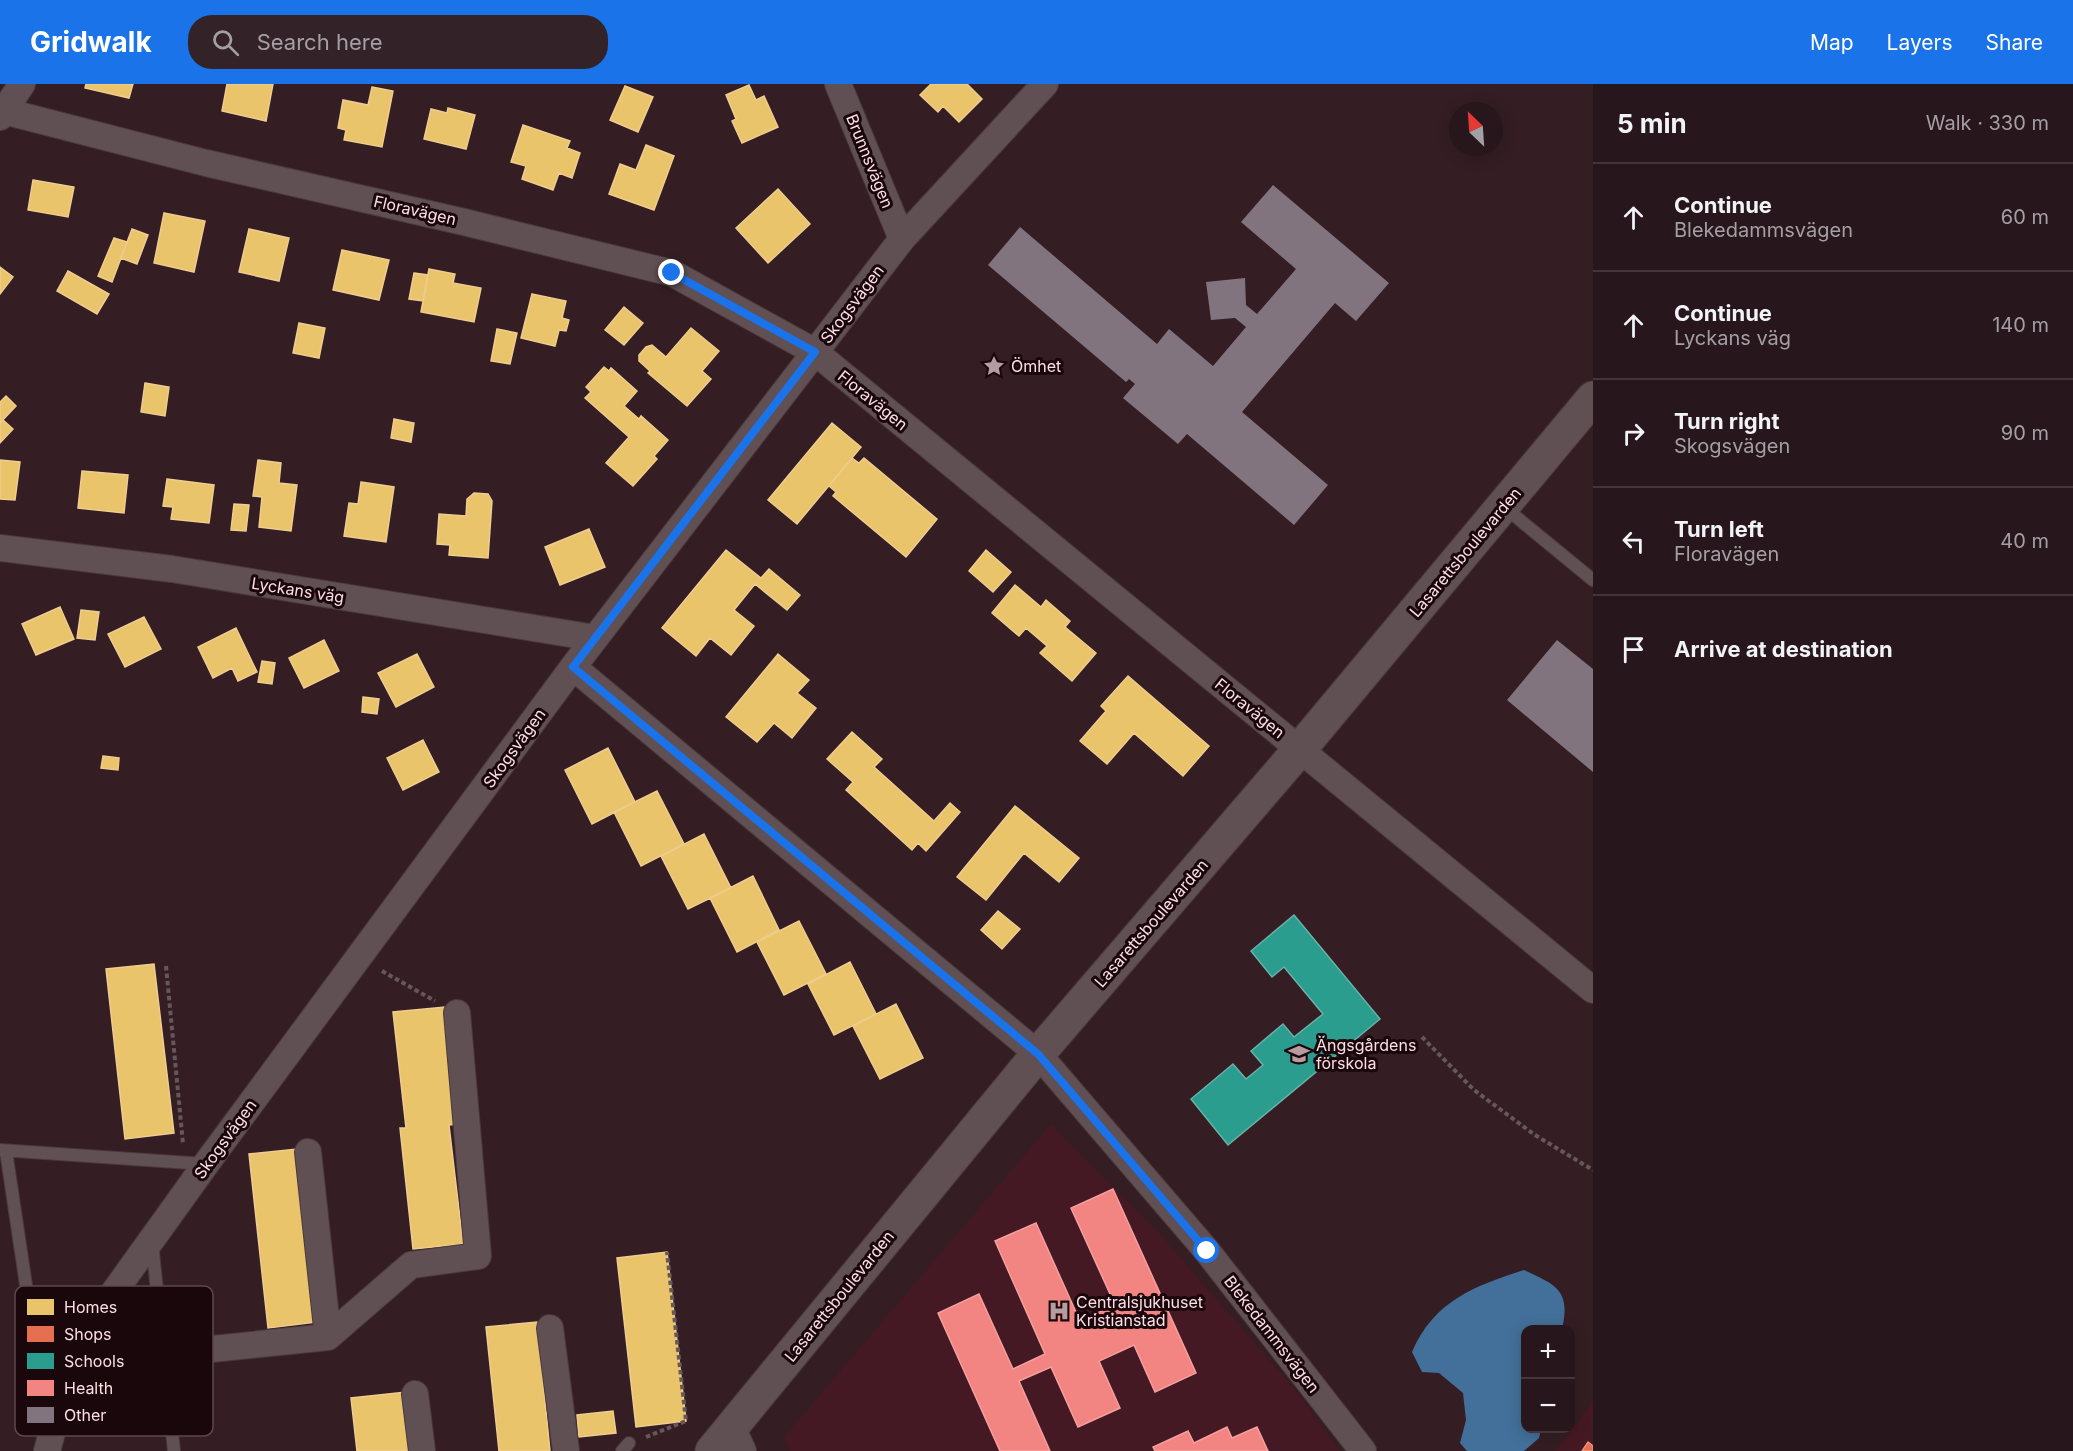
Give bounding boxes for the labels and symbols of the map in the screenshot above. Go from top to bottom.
north arrow [1449,102,1503,156]
street label: Brunnsvägen [842,111,898,211]
street label: Floravägen [372,191,458,229]
route end [658,259,684,285]
street label: Skogsvägen [816,261,888,347]
place icon: Ömhet [982,354,1006,378]
place label: Ömhet [1011,356,1061,376]
street label: Floravägen [834,366,912,434]
street label: Lasarettsboulevarden [1405,483,1525,621]
street label: Lyckans väg [250,573,346,607]
street label: Floravägen [1211,674,1289,742]
street label: Skogsvägen [479,704,549,792]
street label: Lasarettsboulevarden [1090,855,1212,991]
place label: Ängsgårdens förskola [1316,1035,1416,1073]
school or university icon: Ängsgårdens förskola [1287,1042,1311,1066]
street label: Skogsvägen [190,1095,260,1183]
street label: Lasarettsboulevarden [780,1226,898,1366]
route start [1193,1237,1219,1263]
street label: Blekedammsvägen [1220,1271,1324,1397]
legend [15,1286,213,1436]
place label: Centralsjukhuset Kristianstad [1076,1292,1203,1330]
text: Homes [64,1297,117,1317]
hospital icon: Centralsjukhuset Kristianstad [1047,1299,1071,1323]
text: Shops [64,1324,112,1344]
text: Schools [64,1351,124,1371]
text: Health [64,1378,113,1398]
text: Other [64,1405,106,1425]

